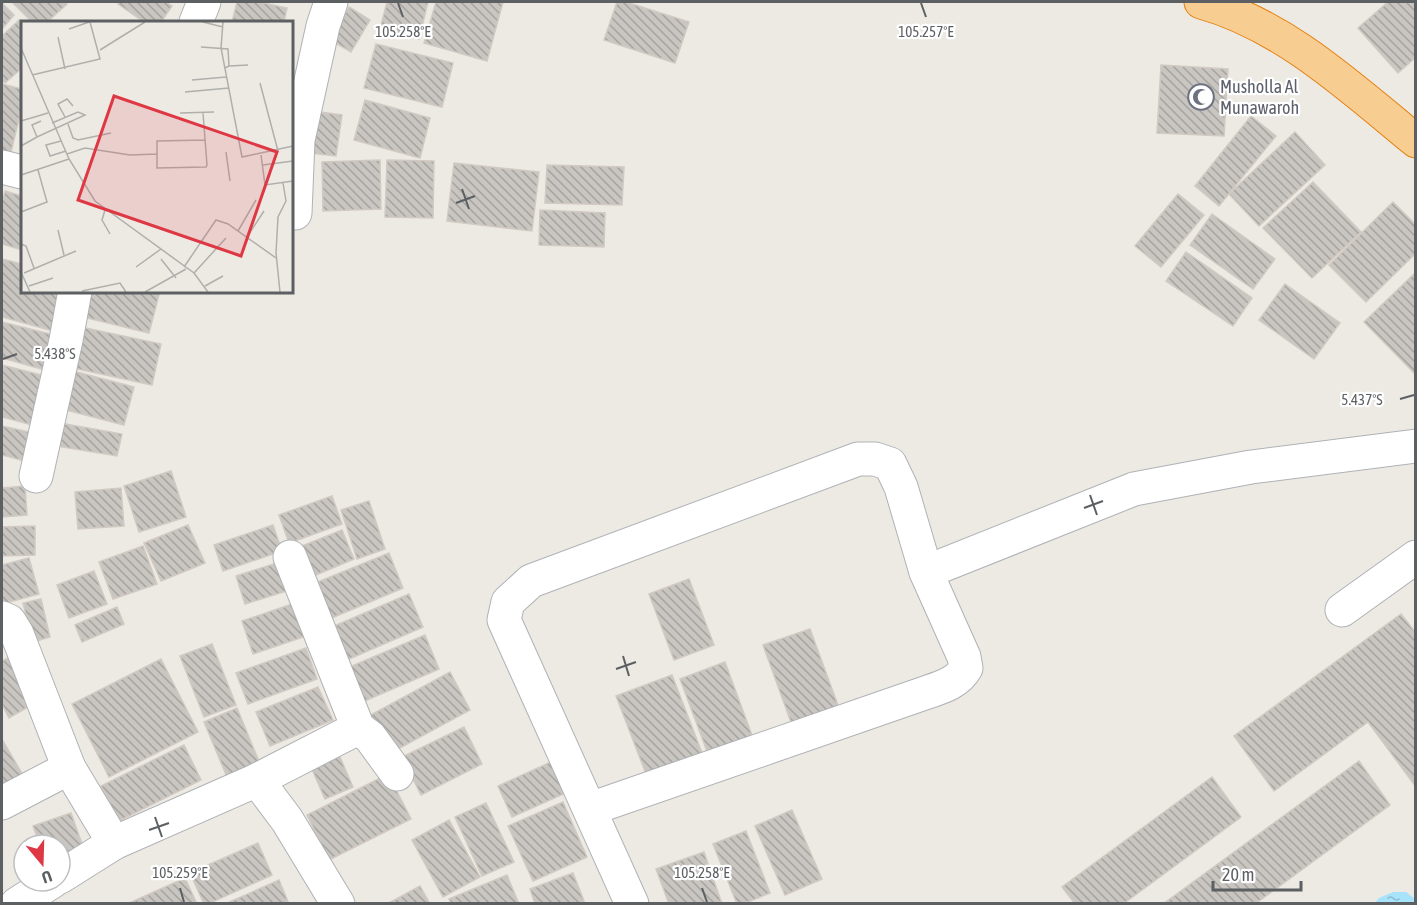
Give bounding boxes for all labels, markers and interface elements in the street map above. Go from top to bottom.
inset map [21,21,292,292]
text: 105.258°E [375,23,431,40]
text: 105.257°E [898,23,954,40]
place label: Musholla Al Munawaroh [1220,76,1299,118]
mosque icon: Musholla Al Munawaroh [1186,82,1216,112]
text: 5.438°S [34,345,76,362]
text: 5.437°S [1341,391,1383,408]
north arrow [12,833,72,893]
scale bar [1213,854,1302,892]
text: 105.259°E [152,864,208,881]
text: 105.258°E [674,864,730,881]
text: 20 m [1222,864,1254,885]
text: U [39,867,54,887]

